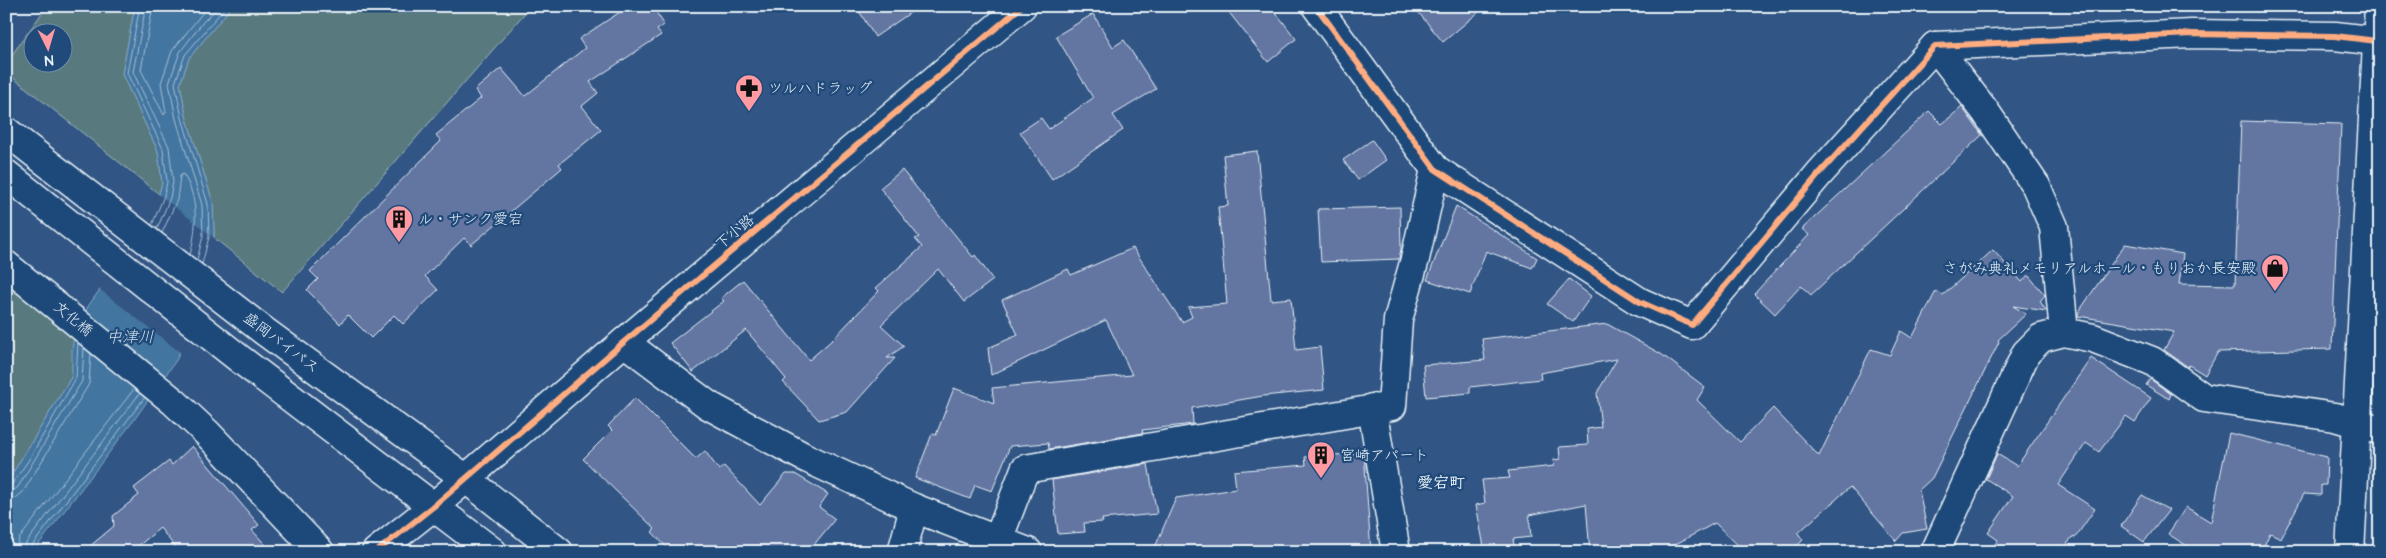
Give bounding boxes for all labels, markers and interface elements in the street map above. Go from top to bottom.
north arrow [22,22,72,72]
text: N [44,50,54,70]
pharmacy icon: ツルハドラッグ [734,73,764,112]
place label: ツルハドラッグ [768,78,872,99]
building icon: ル・サンク愛宕 [384,204,414,243]
place label: ル・サンク愛宕 [418,209,523,230]
street label: 下小路 [711,209,759,255]
shop icon: さがみ典礼メモリアルホール・もりおか長安殿 [2260,253,2290,292]
place label: さがみ典礼メモリアルホール・もりおか長安殿 [1943,258,2256,279]
street label: 文化橋 [49,297,97,341]
street label: 盛岡バイパス [239,308,323,378]
water label: 中津川 [106,326,154,348]
building icon: 宮崎アパート [1306,440,1336,479]
place label: 宮崎アパート [1340,445,1429,466]
district label: 愛宕町 [1417,472,1465,494]

